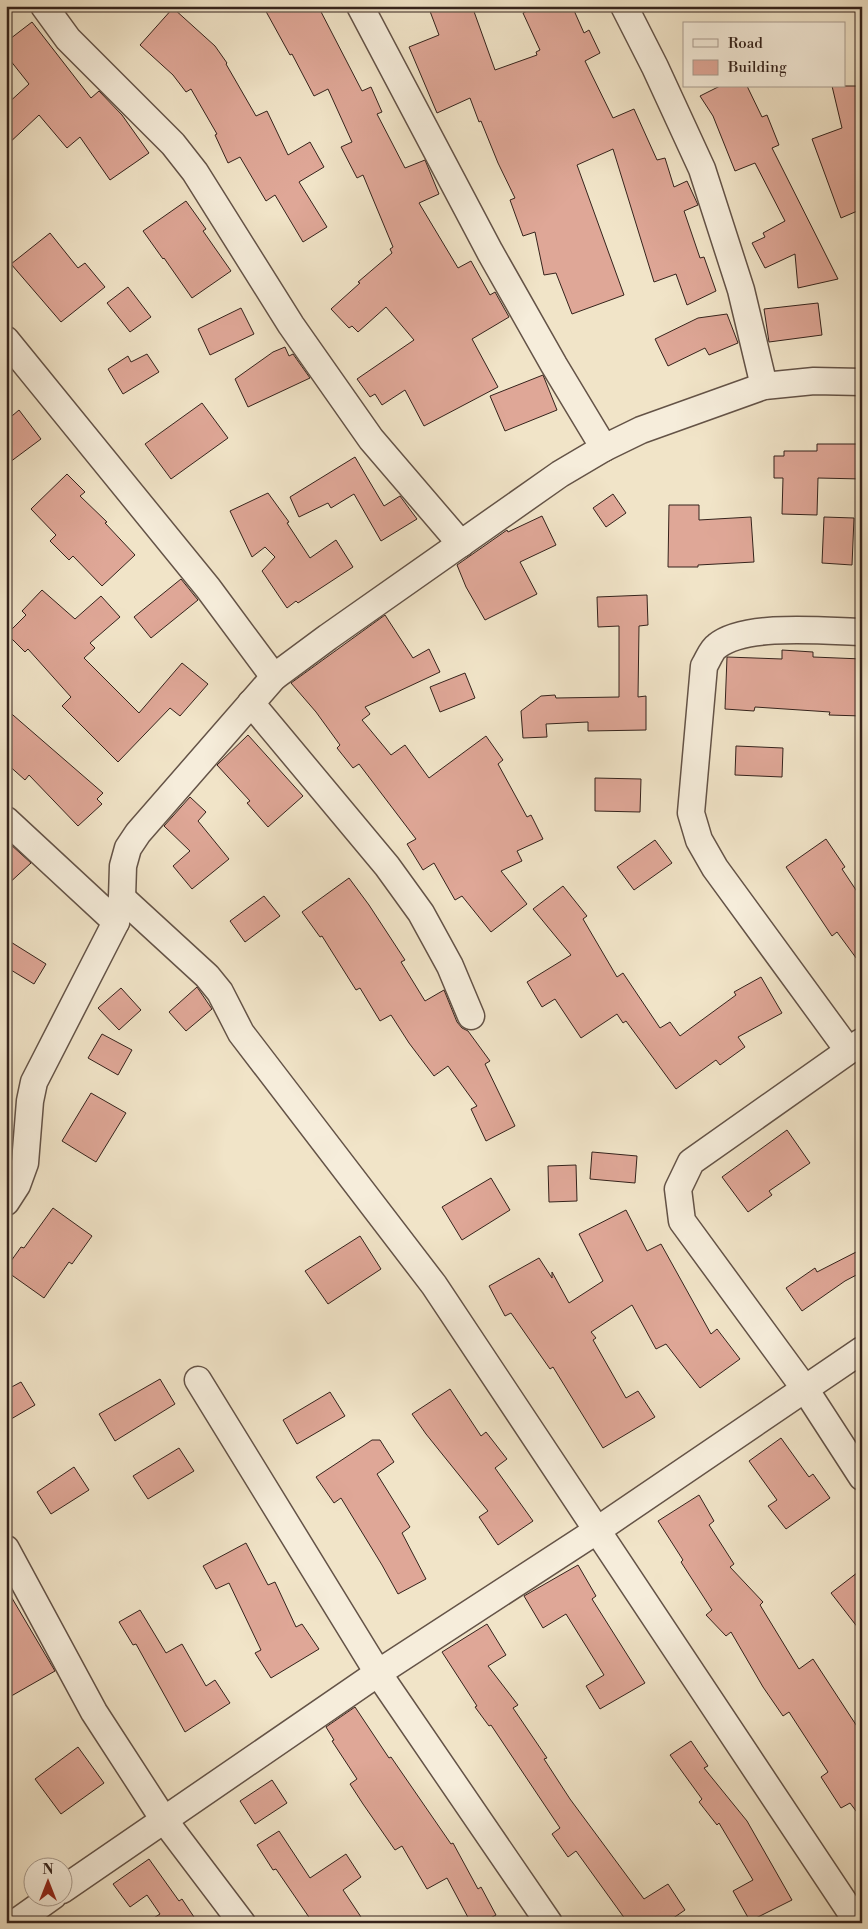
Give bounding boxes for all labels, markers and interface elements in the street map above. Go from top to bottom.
legend [683,22,846,88]
text: Road [728,34,763,53]
text: Building [727,58,787,77]
north arrow [22,1856,72,1906]
text: N [42,1861,54,1879]

